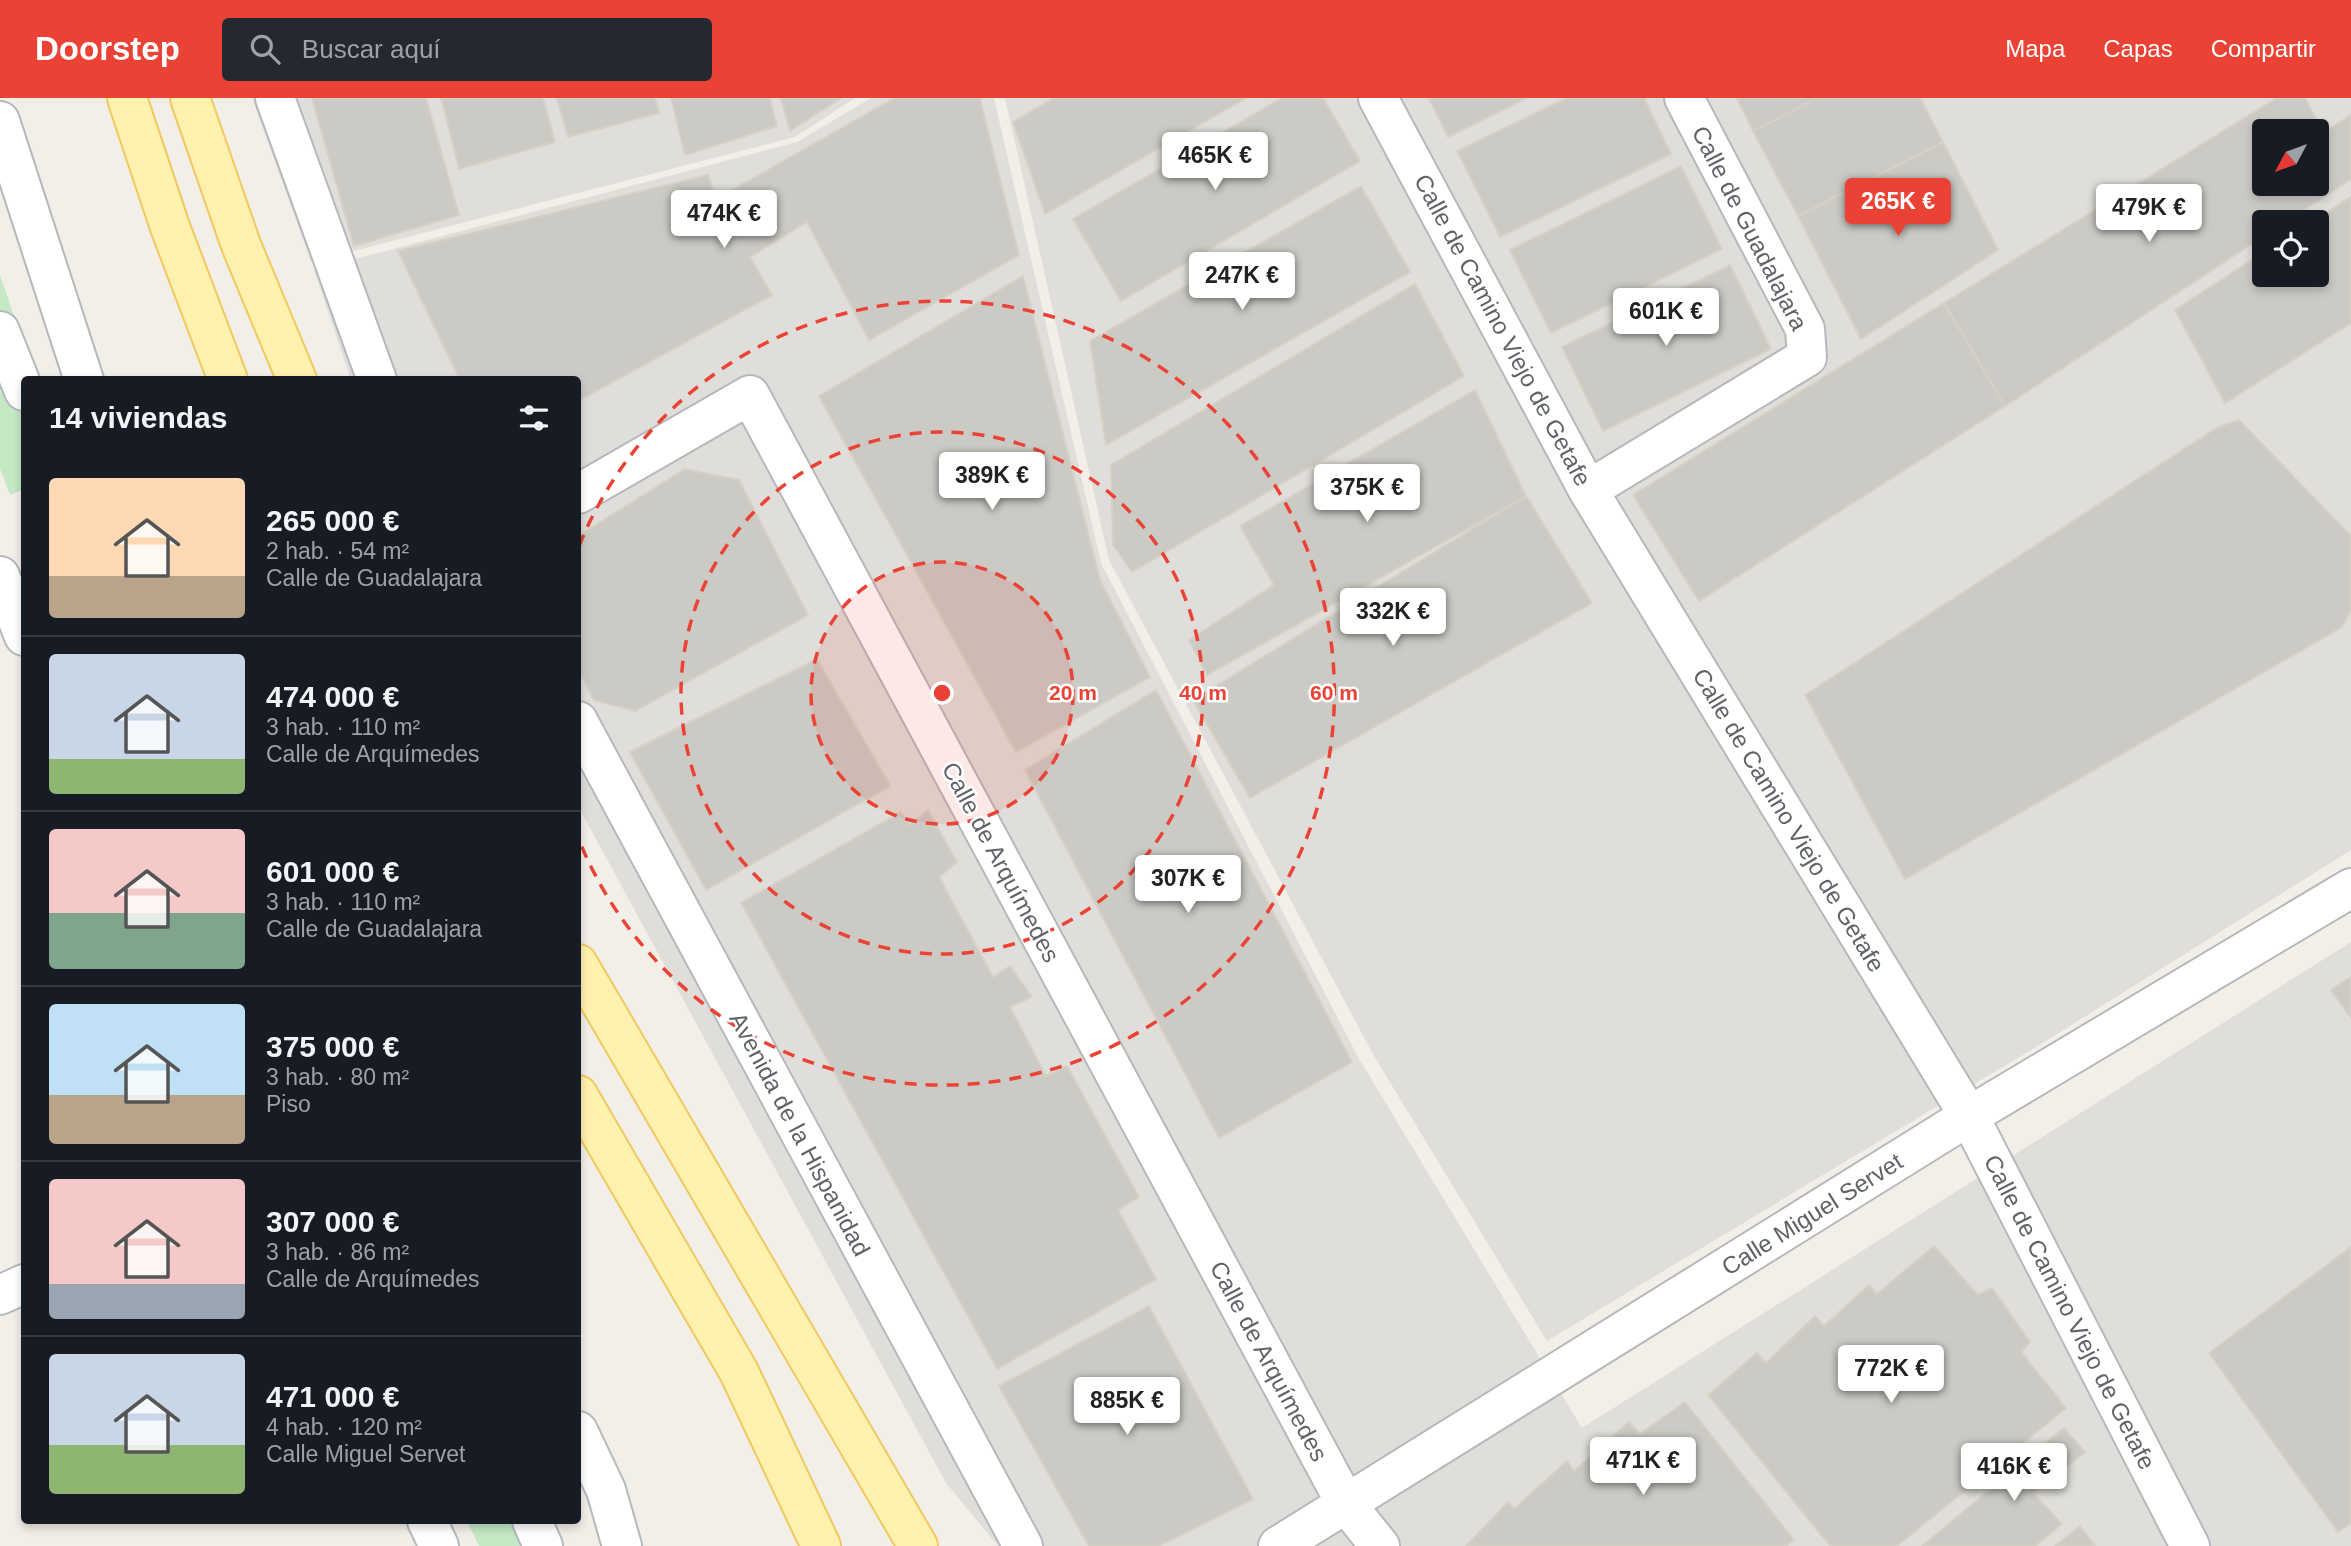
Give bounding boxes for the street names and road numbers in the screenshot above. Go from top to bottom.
street label: Calle de Guadalajara [1687,121,1814,335]
street label: Calle de Camino Viejo de Getafe [1409,170,1597,490]
street label: Calle de Camino Viejo de Getafe [1688,663,1890,977]
street label: Calle de Arquímedes [937,757,1065,967]
street label: Avenida de la Hispanidad [724,1008,876,1260]
street label: Calle Miguel Servet [1717,1147,1908,1281]
street label: Calle de Camino Viejo de Getafe [1979,1150,2161,1474]
street label: Calle de Arquímedes [1205,1256,1333,1466]

